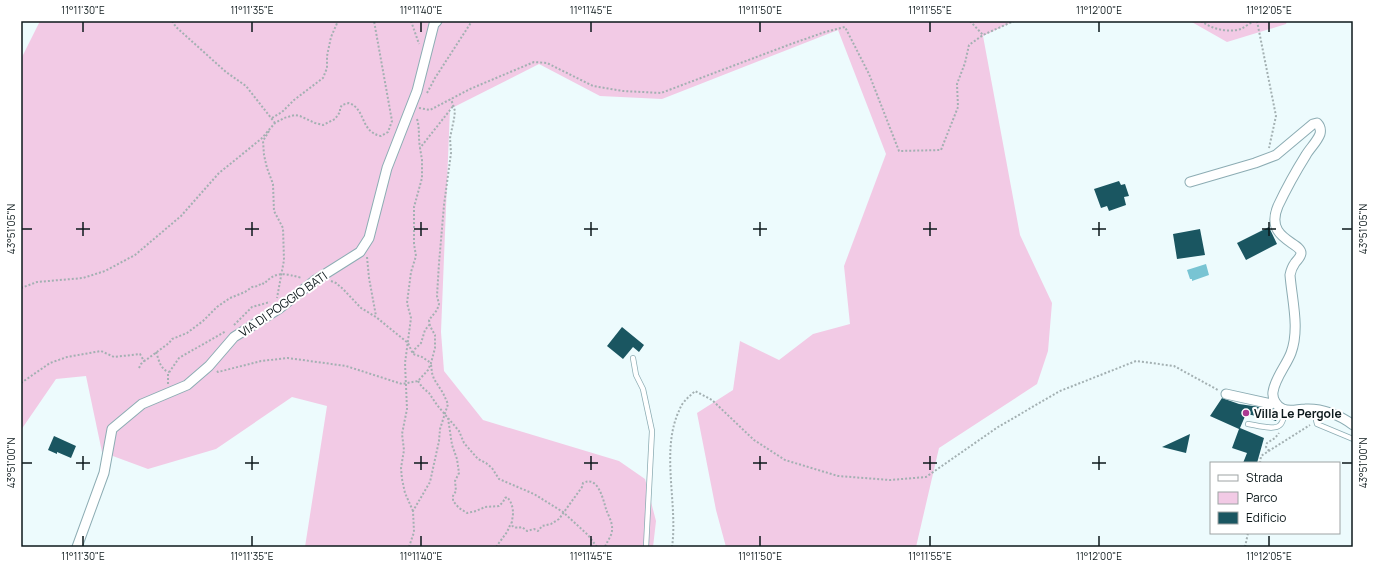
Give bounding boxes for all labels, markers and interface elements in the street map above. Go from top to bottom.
text: 11°11'30"E [61,3,105,17]
text: 11°11'35"E [230,3,274,17]
text: 11°11'40"E [400,3,443,17]
text: 11°11'45"E [570,3,612,17]
text: 11°11'50"E [738,3,782,17]
text: 11°11'55"E [908,3,952,17]
text: 11°12'00"E [1076,3,1122,17]
text: 11°12'05"E [1246,3,1292,17]
text: 43°51'05"N [4,204,18,254]
text: 43°51'05"N [1356,204,1370,254]
street label: VIA DI POGGIO BATI [235,267,331,341]
place label: Villa Le Pergole [1254,405,1342,422]
marker: Villa Le Pergole [1241,408,1251,418]
text: 43°51'00"N [4,437,18,488]
text: 43°51'00"N [1356,437,1370,488]
legend [1210,462,1340,534]
text: Strada [1246,469,1283,486]
text: Parco [1246,489,1277,506]
text: Edificio [1246,509,1286,526]
text: 11°11'30"E [61,549,105,563]
text: 11°11'35"E [230,549,274,563]
text: 11°11'40"E [400,549,443,563]
text: 11°11'45"E [570,549,612,563]
text: 11°11'50"E [738,549,782,563]
text: 11°11'55"E [908,549,952,563]
text: 11°12'00"E [1076,549,1122,563]
text: 11°12'05"E [1246,549,1292,563]

